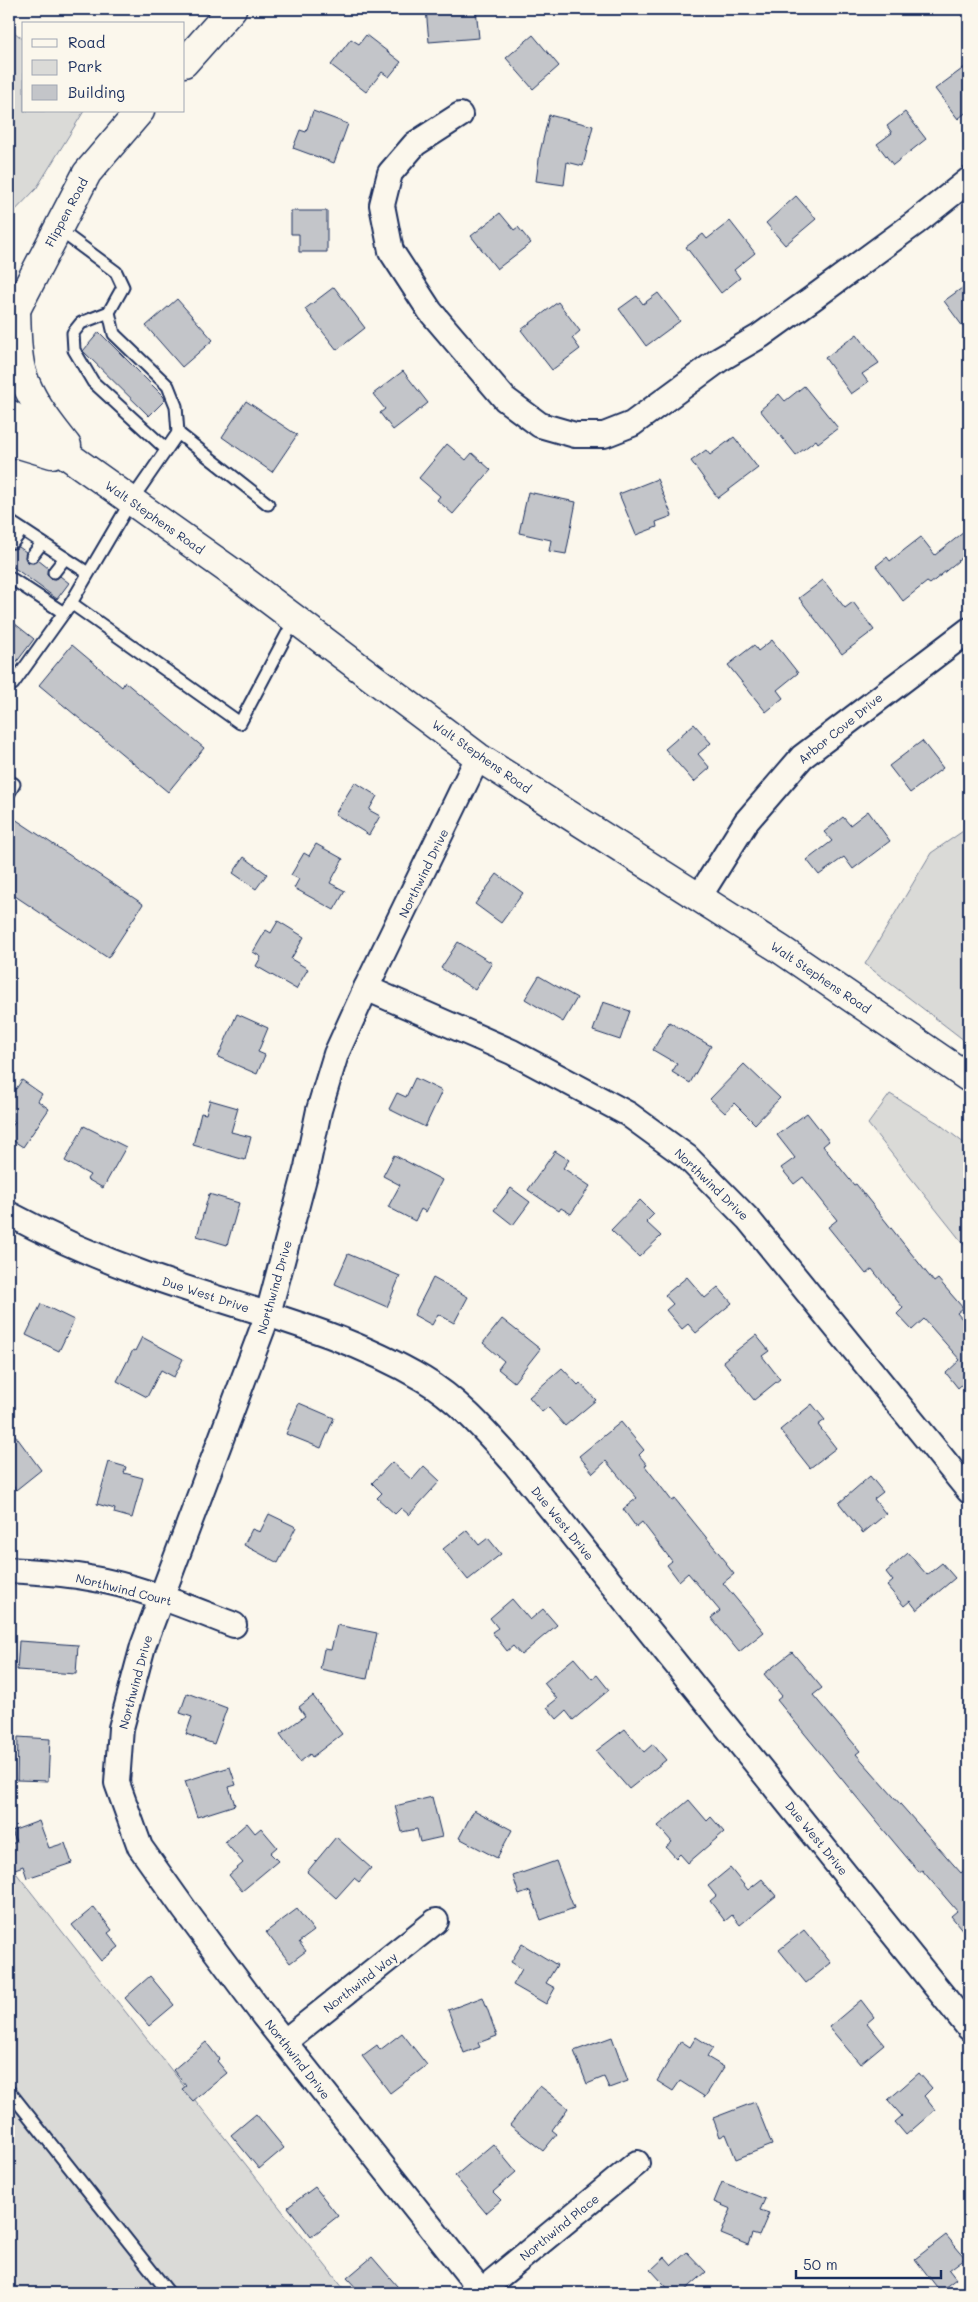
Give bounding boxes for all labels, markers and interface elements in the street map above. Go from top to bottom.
legend [22,22,185,112]
text: Road [68,32,105,52]
text: Park [68,56,102,76]
text: Building [68,82,125,102]
street label: Flippen Road [41,174,91,249]
street label: Walt Stephens Road [102,477,208,557]
street label: Arbor Cove Drive [795,689,885,767]
street label: Walt Stephens Road [429,716,535,796]
street label: Northwind Drive [395,826,451,920]
street label: Walt Stephens Road [768,938,874,1017]
street label: Northwind Drive [672,1145,752,1223]
street label: Northwind Drive [253,1238,295,1336]
street label: Due West Drive [160,1272,252,1316]
street label: Due West Drive [528,1483,598,1563]
street label: Northwind Court [74,1569,174,1609]
street label: Northwind Drive [115,1633,155,1731]
street label: Due West Drive [782,1798,852,1878]
street label: Northwind Way [320,1948,400,2016]
street label: Northwind Drive [262,2016,334,2102]
street label: Northwind Place [516,2190,602,2264]
scale bar [796,2247,940,2279]
text: 50 m [803,2254,838,2274]

